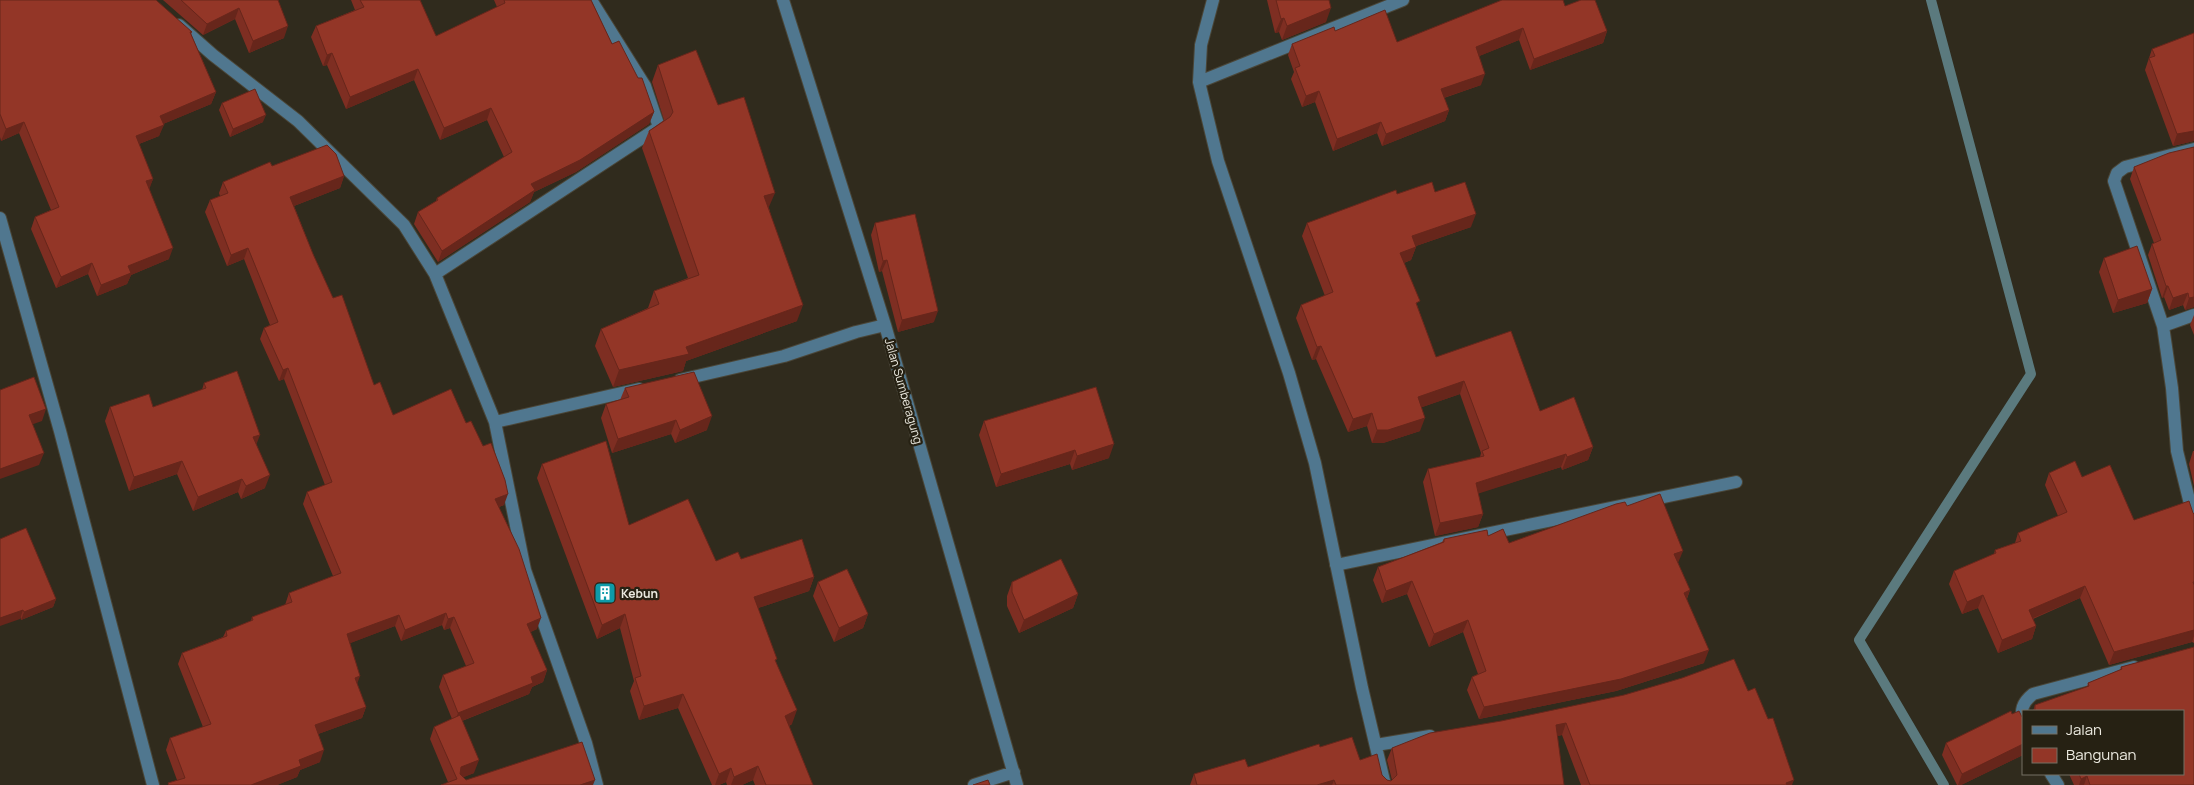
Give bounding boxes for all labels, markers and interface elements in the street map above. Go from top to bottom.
street label: Jalan Sumberagung [881,336,927,446]
building icon: Kebun [593,581,617,605]
place label: Kebun [621,585,658,602]
legend [2022,710,2184,775]
text: Jalan [2066,719,2102,740]
text: Bangunan [2066,744,2136,765]

